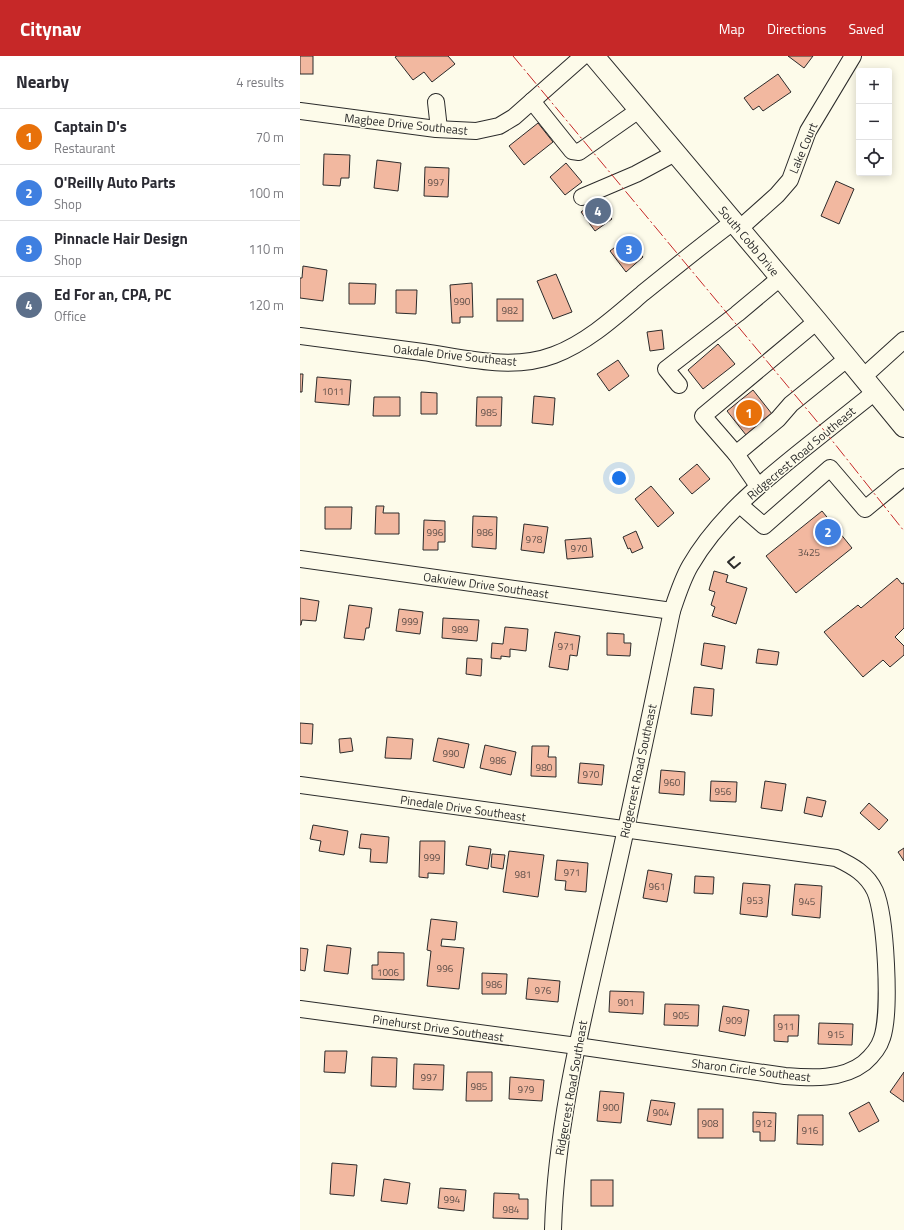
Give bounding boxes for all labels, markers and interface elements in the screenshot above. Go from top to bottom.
text: Citynav [20,14,81,43]
text: Map [719,18,745,39]
text: Directions [767,18,826,39]
text: Saved [848,18,884,39]
map controls [856,68,892,176]
button: + [856,68,892,104]
text: Nearby [16,69,69,95]
text: 4 results [236,72,284,92]
button: − [856,104,892,140]
street label: Magbee Drive Southeast [343,108,469,140]
text: Captain D's [54,115,127,138]
street label: Lake Court [784,119,823,176]
text: 1 [25,127,33,147]
text: 70 m [256,127,284,147]
text: Restaurant [54,138,115,158]
button: locate [856,140,892,176]
text: O'Reilly Auto Parts [54,171,176,194]
house number: 997 [428,175,444,190]
text: 2 [25,183,33,203]
text: 100 m [248,183,284,203]
text: Shop [54,194,82,214]
pin: 4 [585,196,611,226]
street label: South Cobb Drive [714,202,784,280]
text: Pinnacle Hair Design [54,227,188,250]
pin: 3 [616,234,642,264]
text: 3 [25,239,33,259]
text: 110 m [248,239,284,259]
text: Shop [54,250,82,270]
text: Ed For an, CPA, PC [54,283,172,306]
house number: 990 [454,294,471,309]
text: 4 [25,295,33,315]
text: 120 m [248,295,284,315]
house number: 982 [502,303,518,318]
text: Office [54,306,86,326]
street label: Oakdale Drive Southeast [392,339,518,371]
house number: 1011 [322,384,344,399]
pin: 1 [736,398,762,428]
street label: Ridgecrest Road Southeast [743,401,860,504]
house number: 985 [481,405,498,420]
your location [609,468,629,488]
pin: 2 [815,517,841,547]
house number: 996 [427,525,444,540]
house number: 986 [477,525,494,540]
house number: 978 [526,532,543,547]
house number: 970 [571,541,588,556]
house number: 3425 [798,545,821,560]
street label: Oakview Drive Southeast [422,567,551,603]
house number: 999 [402,614,419,629]
house number: 989 [452,622,469,637]
house number: 971 [558,639,574,654]
street label: Ridgecrest Road Southeast [614,701,662,840]
house number: 990 [443,746,460,761]
house number: 986 [490,753,507,768]
house number: 980 [536,760,553,775]
house number: 970 [583,767,600,782]
house number: 960 [664,775,681,790]
house number: 956 [715,784,732,799]
street label: Pinedale Drive Southeast [399,790,528,826]
house number: 999 [424,850,441,865]
house number: 971 [564,865,580,880]
house number: 981 [515,867,531,882]
house number: 961 [649,879,665,894]
house number: 953 [747,893,763,908]
house number: 945 [799,894,816,909]
house number: 996 [437,961,454,976]
house number: 1006 [377,965,400,980]
house number: 986 [486,977,503,992]
house number: 976 [535,983,552,998]
house number: 901 [618,995,634,1010]
house number: 905 [673,1008,690,1023]
street label: Pinehurst Drive Southeast [371,1009,506,1047]
house number: 909 [726,1013,743,1028]
street label: Ridgecrest Road Southeast [550,1018,592,1157]
house number: 911 [778,1019,794,1034]
house number: 915 [828,1027,845,1042]
street label: Sharon Circle Southeast [690,1053,813,1087]
house number: 997 [421,1070,437,1085]
house number: 985 [471,1079,488,1094]
house number: 979 [518,1082,535,1097]
house number: 900 [603,1100,620,1115]
house number: 904 [653,1105,670,1120]
house number: 908 [702,1116,719,1131]
house number: 912 [756,1116,772,1131]
house number: 916 [802,1123,819,1138]
house number: 994 [444,1192,461,1207]
house number: 984 [503,1202,520,1217]

